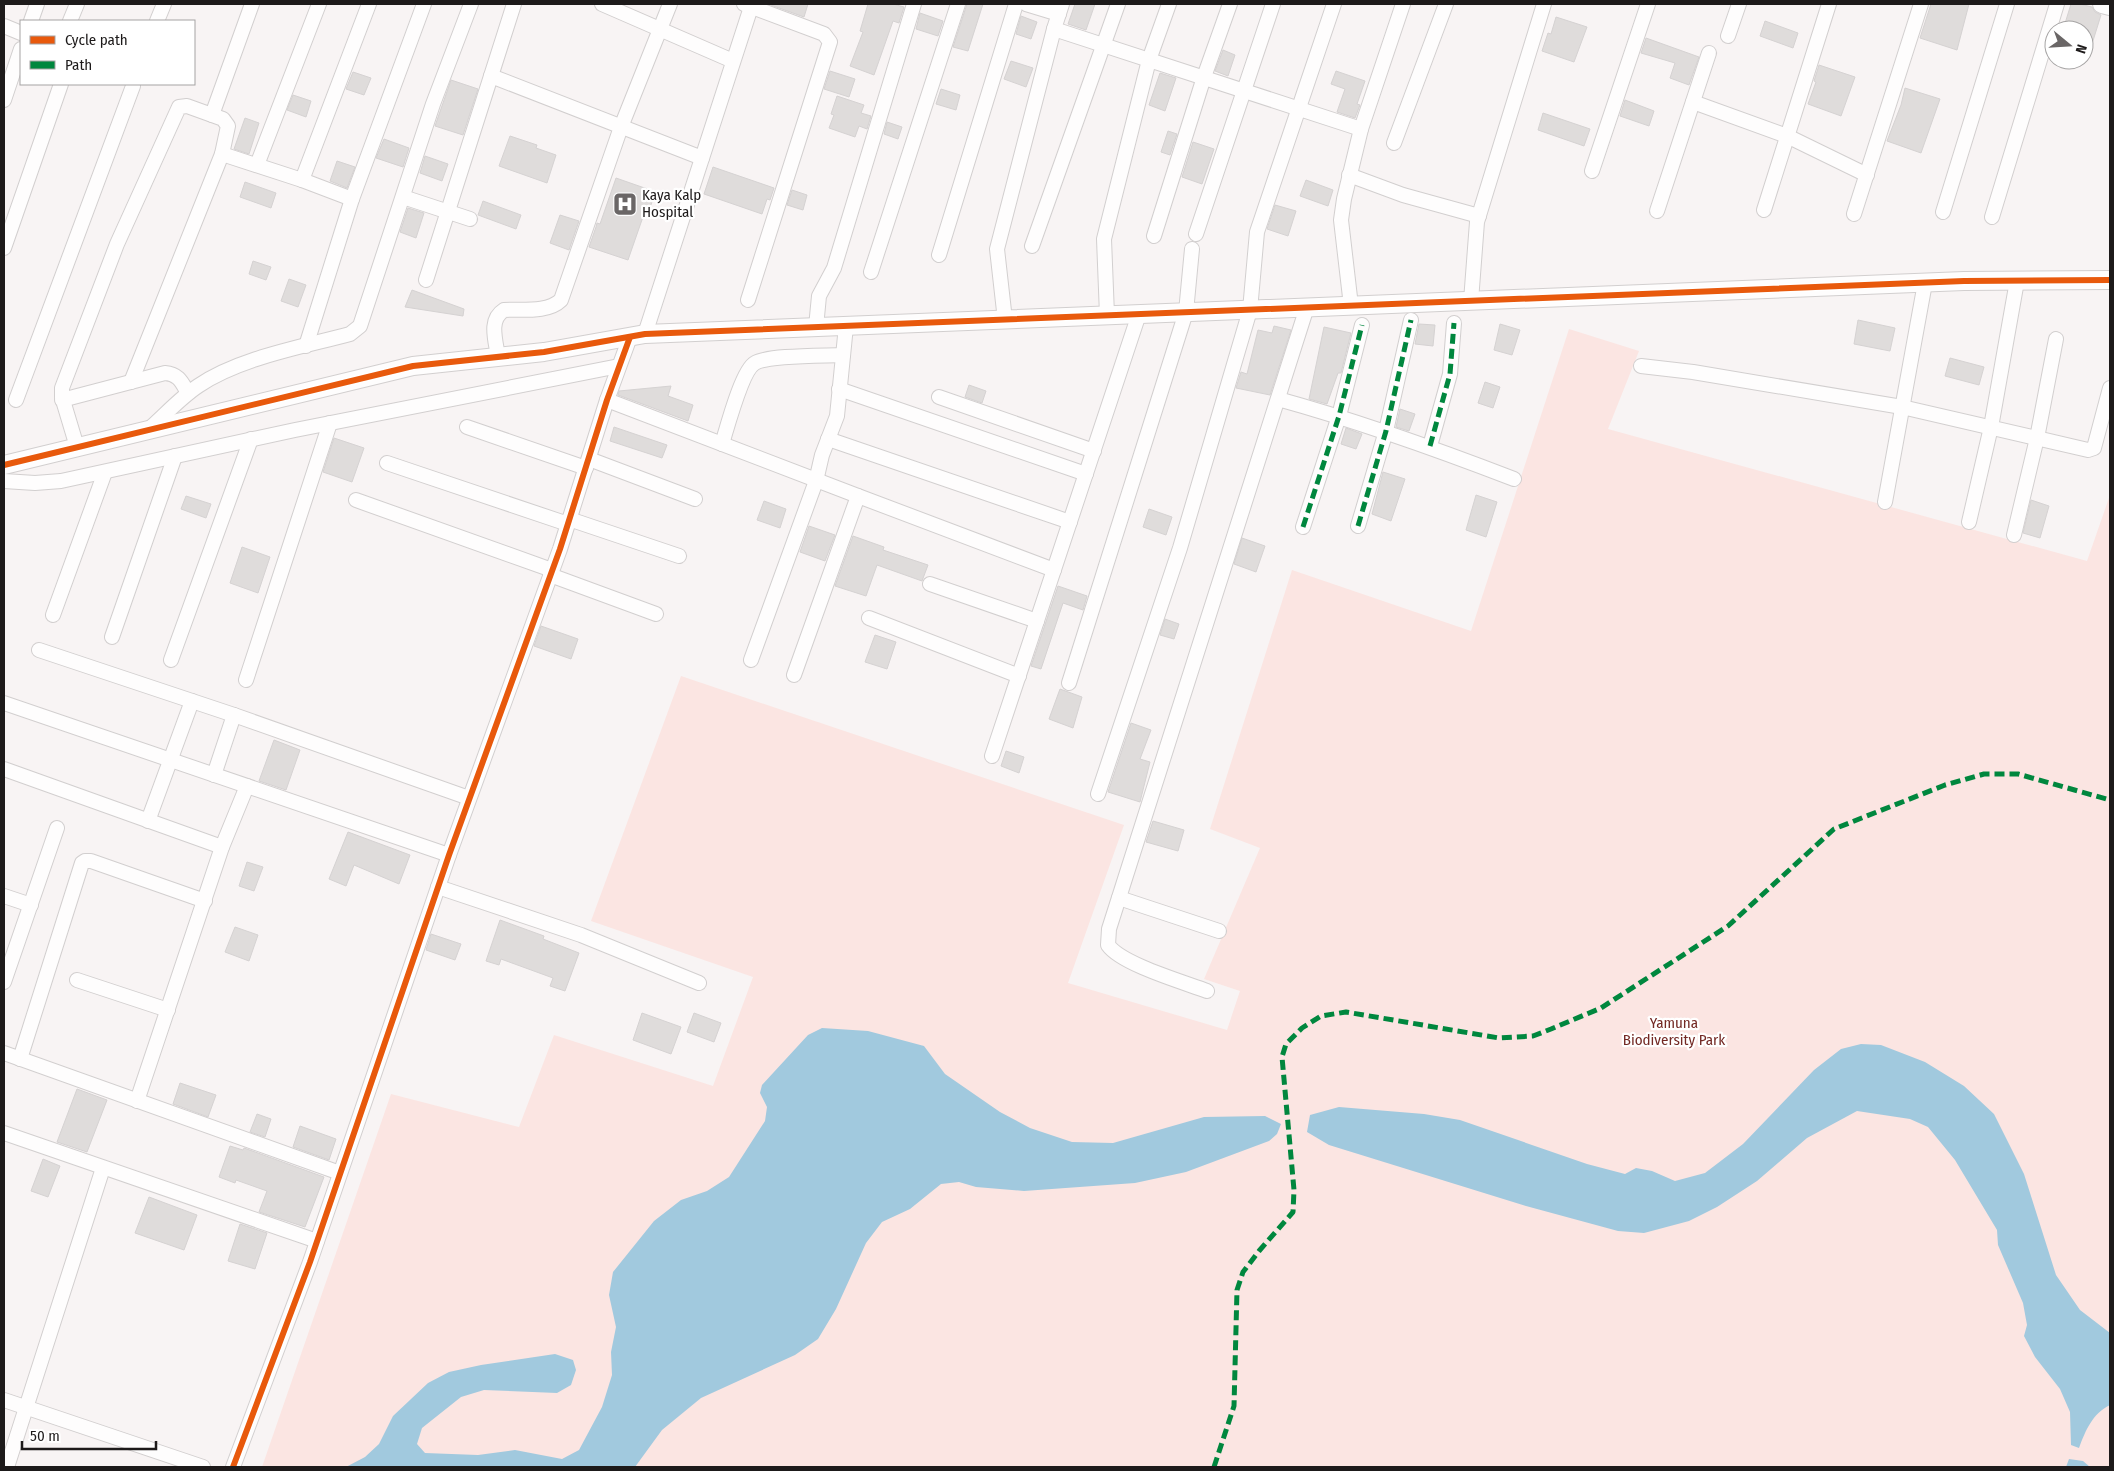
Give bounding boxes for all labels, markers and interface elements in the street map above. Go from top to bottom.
legend [20,20,195,85]
north arrow [2044,20,2094,70]
text: Cycle path [65,31,128,49]
text: N [2072,42,2090,55]
text: Path [65,56,92,74]
place label: Kaya Kalp Hospital [642,186,701,221]
hospital icon: Kaya Kalp Hospital [612,191,638,217]
park label: Yamuna Biodiversity Park [1623,1014,1725,1049]
scale bar [22,1418,156,1450]
text: 50 m [30,1427,60,1445]

